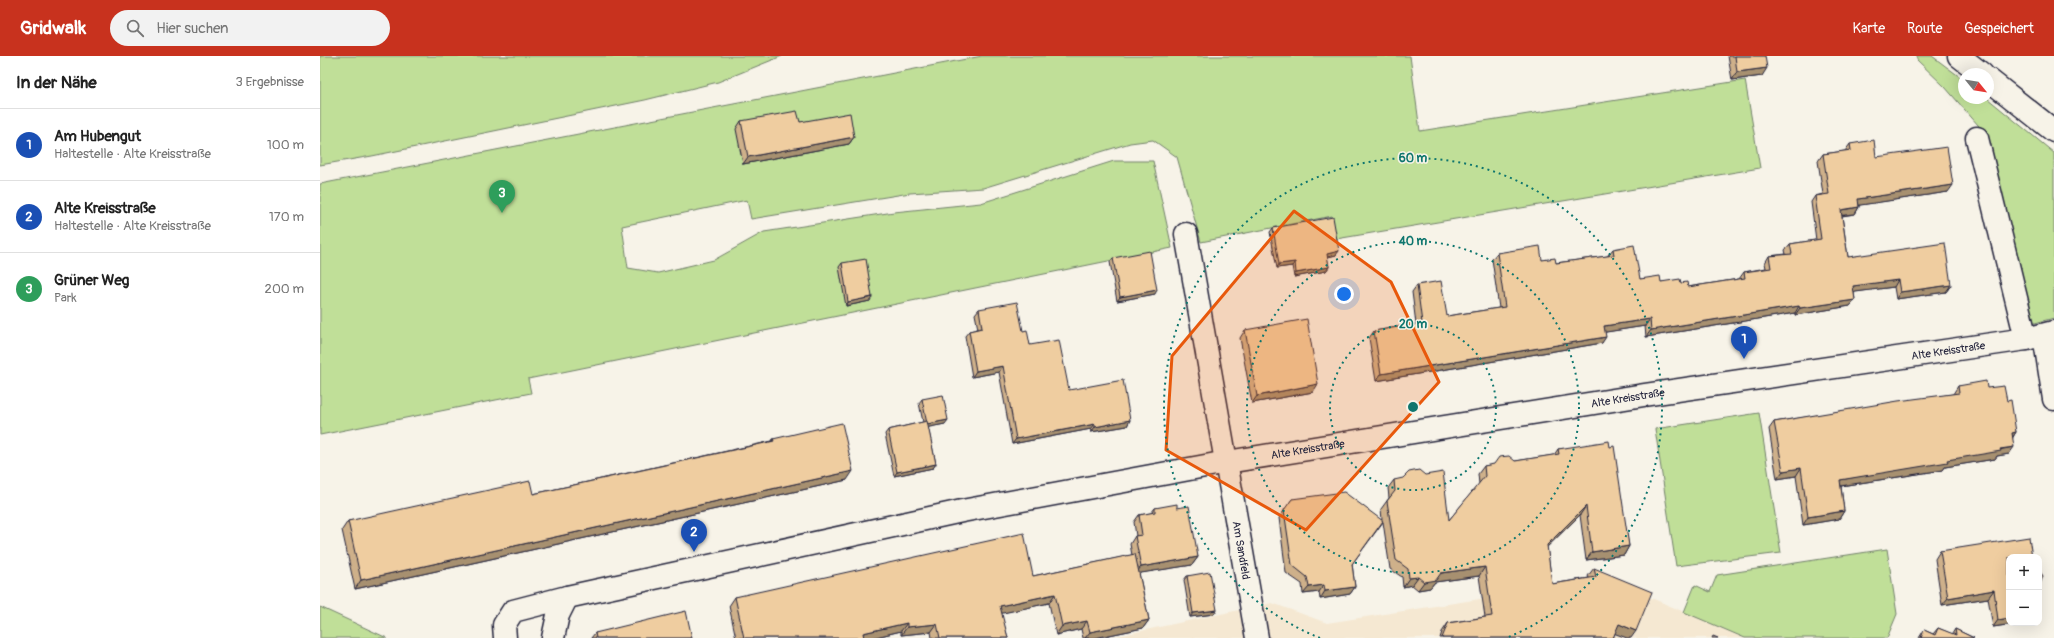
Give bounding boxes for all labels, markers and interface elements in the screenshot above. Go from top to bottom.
search box [110,10,390,46]
text: Gridwalk [20,16,86,40]
icon: search [124,17,146,39]
text: Hier suchen [156,19,229,38]
text: Karte [1853,20,1885,37]
text: Route [1907,20,1942,37]
text: Gespeichert [1964,20,2034,37]
north arrow [1958,68,1994,104]
text: In der Nähe [16,72,97,93]
text: 3 Ergebnisse [235,74,304,90]
text: Am Hubengut [54,127,141,146]
text: 1 [26,137,32,153]
text: 100 m [267,137,304,153]
text: Haltestelle · Alte Kreisstraße [54,146,211,162]
text: 60 m [1399,151,1428,166]
pin: 3 [489,180,515,213]
text: Alte Kreisstraße [54,199,156,218]
text: 2 [25,209,33,225]
text: 170 m [269,209,304,225]
text: Haltestelle · Alte Kreisstraße [54,218,211,234]
text: 40 m [1398,234,1428,249]
text: Grüner Weg [54,271,129,290]
text: 3 [25,281,33,297]
text: 200 m [265,281,304,297]
your location [1334,284,1354,304]
text: Park [54,290,77,306]
text: 20 m [1399,317,1427,332]
pin: 1 [1731,326,1757,359]
street label: Alte Kreisstraße [1910,339,1987,363]
street label: Alte Kreisstraße [1590,386,1666,410]
centre of rings [1406,400,1420,414]
street label: Alte Kreisstraße [1270,437,1346,462]
pin: 2 [681,519,707,552]
street label: Am Sandfeld [1230,520,1253,581]
map controls [2006,554,2042,626]
button: + [2006,554,2042,590]
button: − [2006,590,2042,626]

